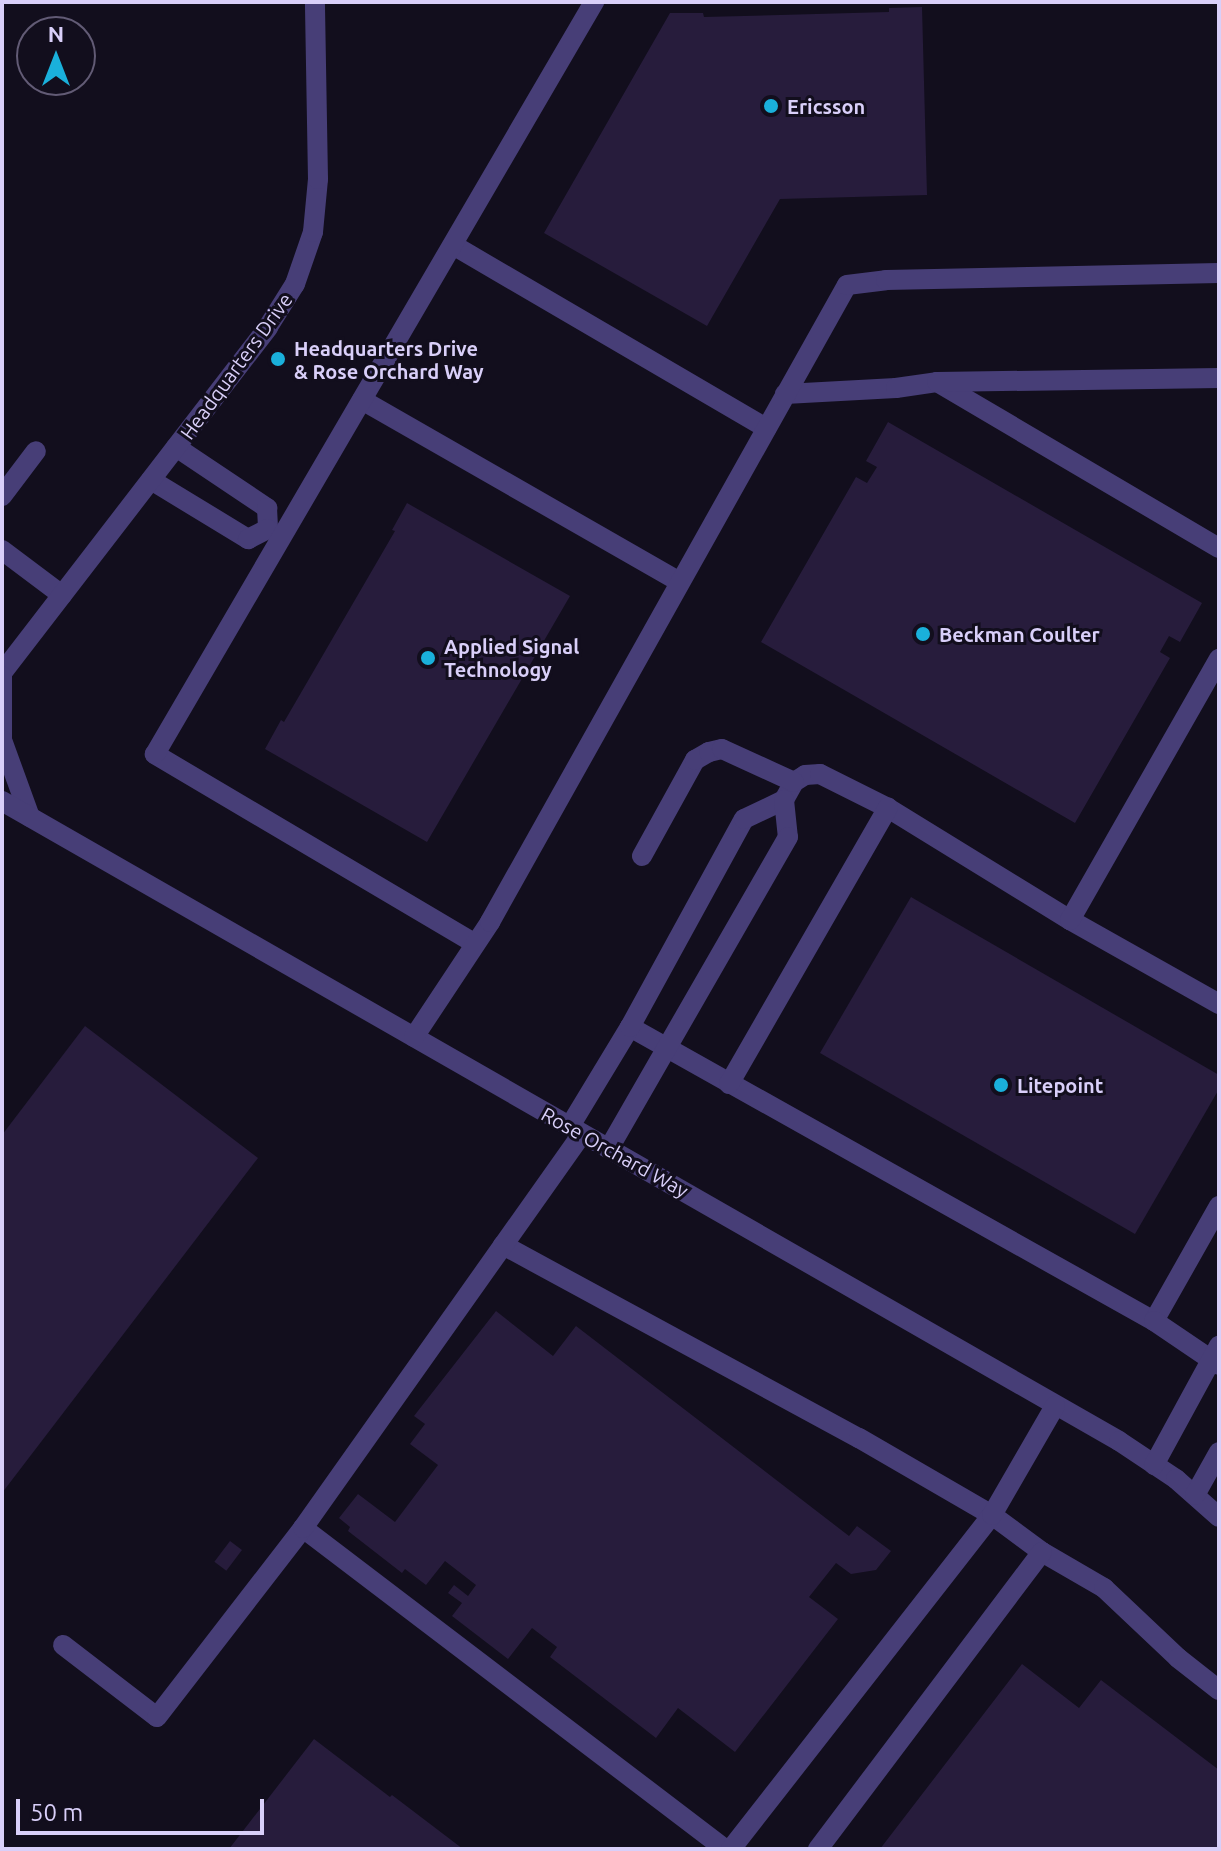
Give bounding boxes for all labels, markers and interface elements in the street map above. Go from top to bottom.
north arrow [16,16,96,96]
text: N [48,21,64,46]
place label: Ericsson [787,94,865,118]
marker: Ericsson [762,97,780,115]
street label: Headquarters Drive [175,288,297,444]
place label: Headquarters Drive & Rose Orchard Way [294,336,484,383]
marker: Headquarters Drive & Rose Orchard Way [269,350,287,368]
place label: Beckman Coulter [939,622,1100,646]
marker: Beckman Coulter [914,625,932,643]
place label: Applied Signal Technology [444,634,579,681]
marker: Applied Signal Technology [419,649,437,667]
place label: Litepoint [1017,1073,1103,1097]
marker: Litepoint [992,1076,1010,1094]
street label: Rose Orchard Way [537,1102,693,1202]
scale bar [20,1783,268,1833]
text: 50 m [30,1799,83,1826]

